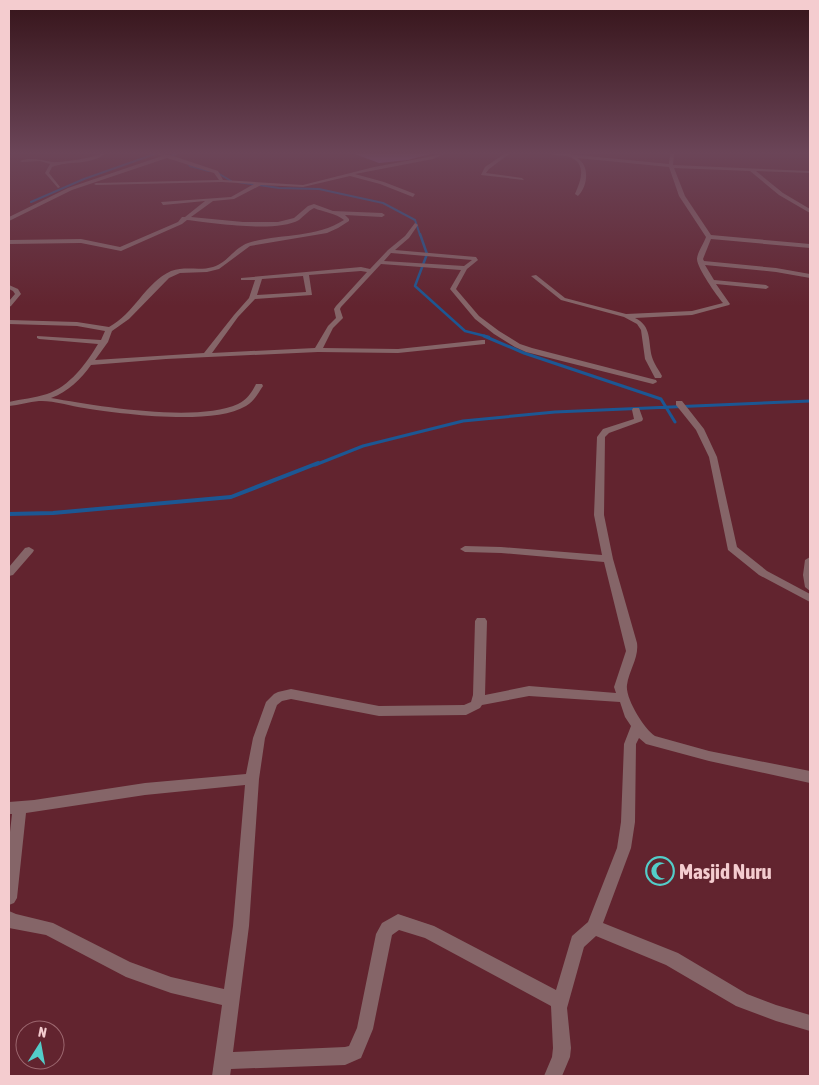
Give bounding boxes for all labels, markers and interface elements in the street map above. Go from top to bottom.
mosque icon: Masjid Nuru [645,856,675,886]
place label: Masjid Nuru [679,859,772,883]
north arrow [15,1020,65,1070]
text: N [37,1024,48,1041]

